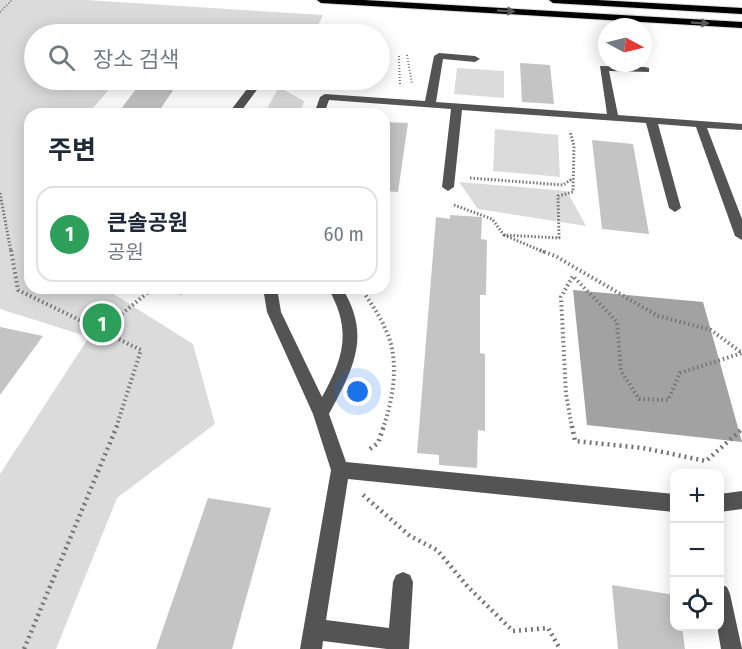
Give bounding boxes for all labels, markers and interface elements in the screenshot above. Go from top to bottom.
one-way arrow [496,7,515,16]
north arrow [598,18,652,72]
one-way arrow [691,18,710,28]
search box [24,24,390,90]
icon: search [45,41,78,74]
text: 장소 검색 [93,46,179,73]
text: 주변 [48,135,96,166]
text: 큰솔공원 [107,209,188,236]
text: 1 [65,222,74,246]
text: 60 m [324,222,364,246]
text: 공원 [107,240,144,264]
pin: 1 [82,300,122,346]
your location [343,377,372,406]
map controls [670,469,724,631]
button: + [670,469,724,523]
button: − [670,523,724,577]
button: locate [670,577,724,631]

